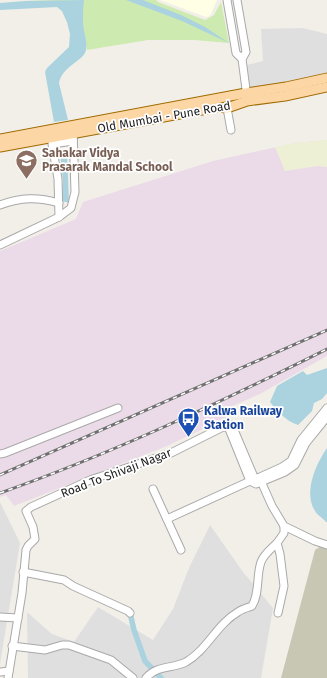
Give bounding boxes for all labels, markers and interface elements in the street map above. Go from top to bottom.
street label: Old Mumbai - Pune Road [96,98,232,136]
place label: Sahakar Vidya Prasarak Mandal School [42,146,173,174]
school or university icon: Sahakar Vidya Prasarak Mandal School [13,147,39,180]
place label: Kalwa Railway Station [204,404,283,432]
bus stop icon: Kalwa Railway Station [175,405,201,438]
street label: Road To Shivaji Nagar [59,445,174,501]

